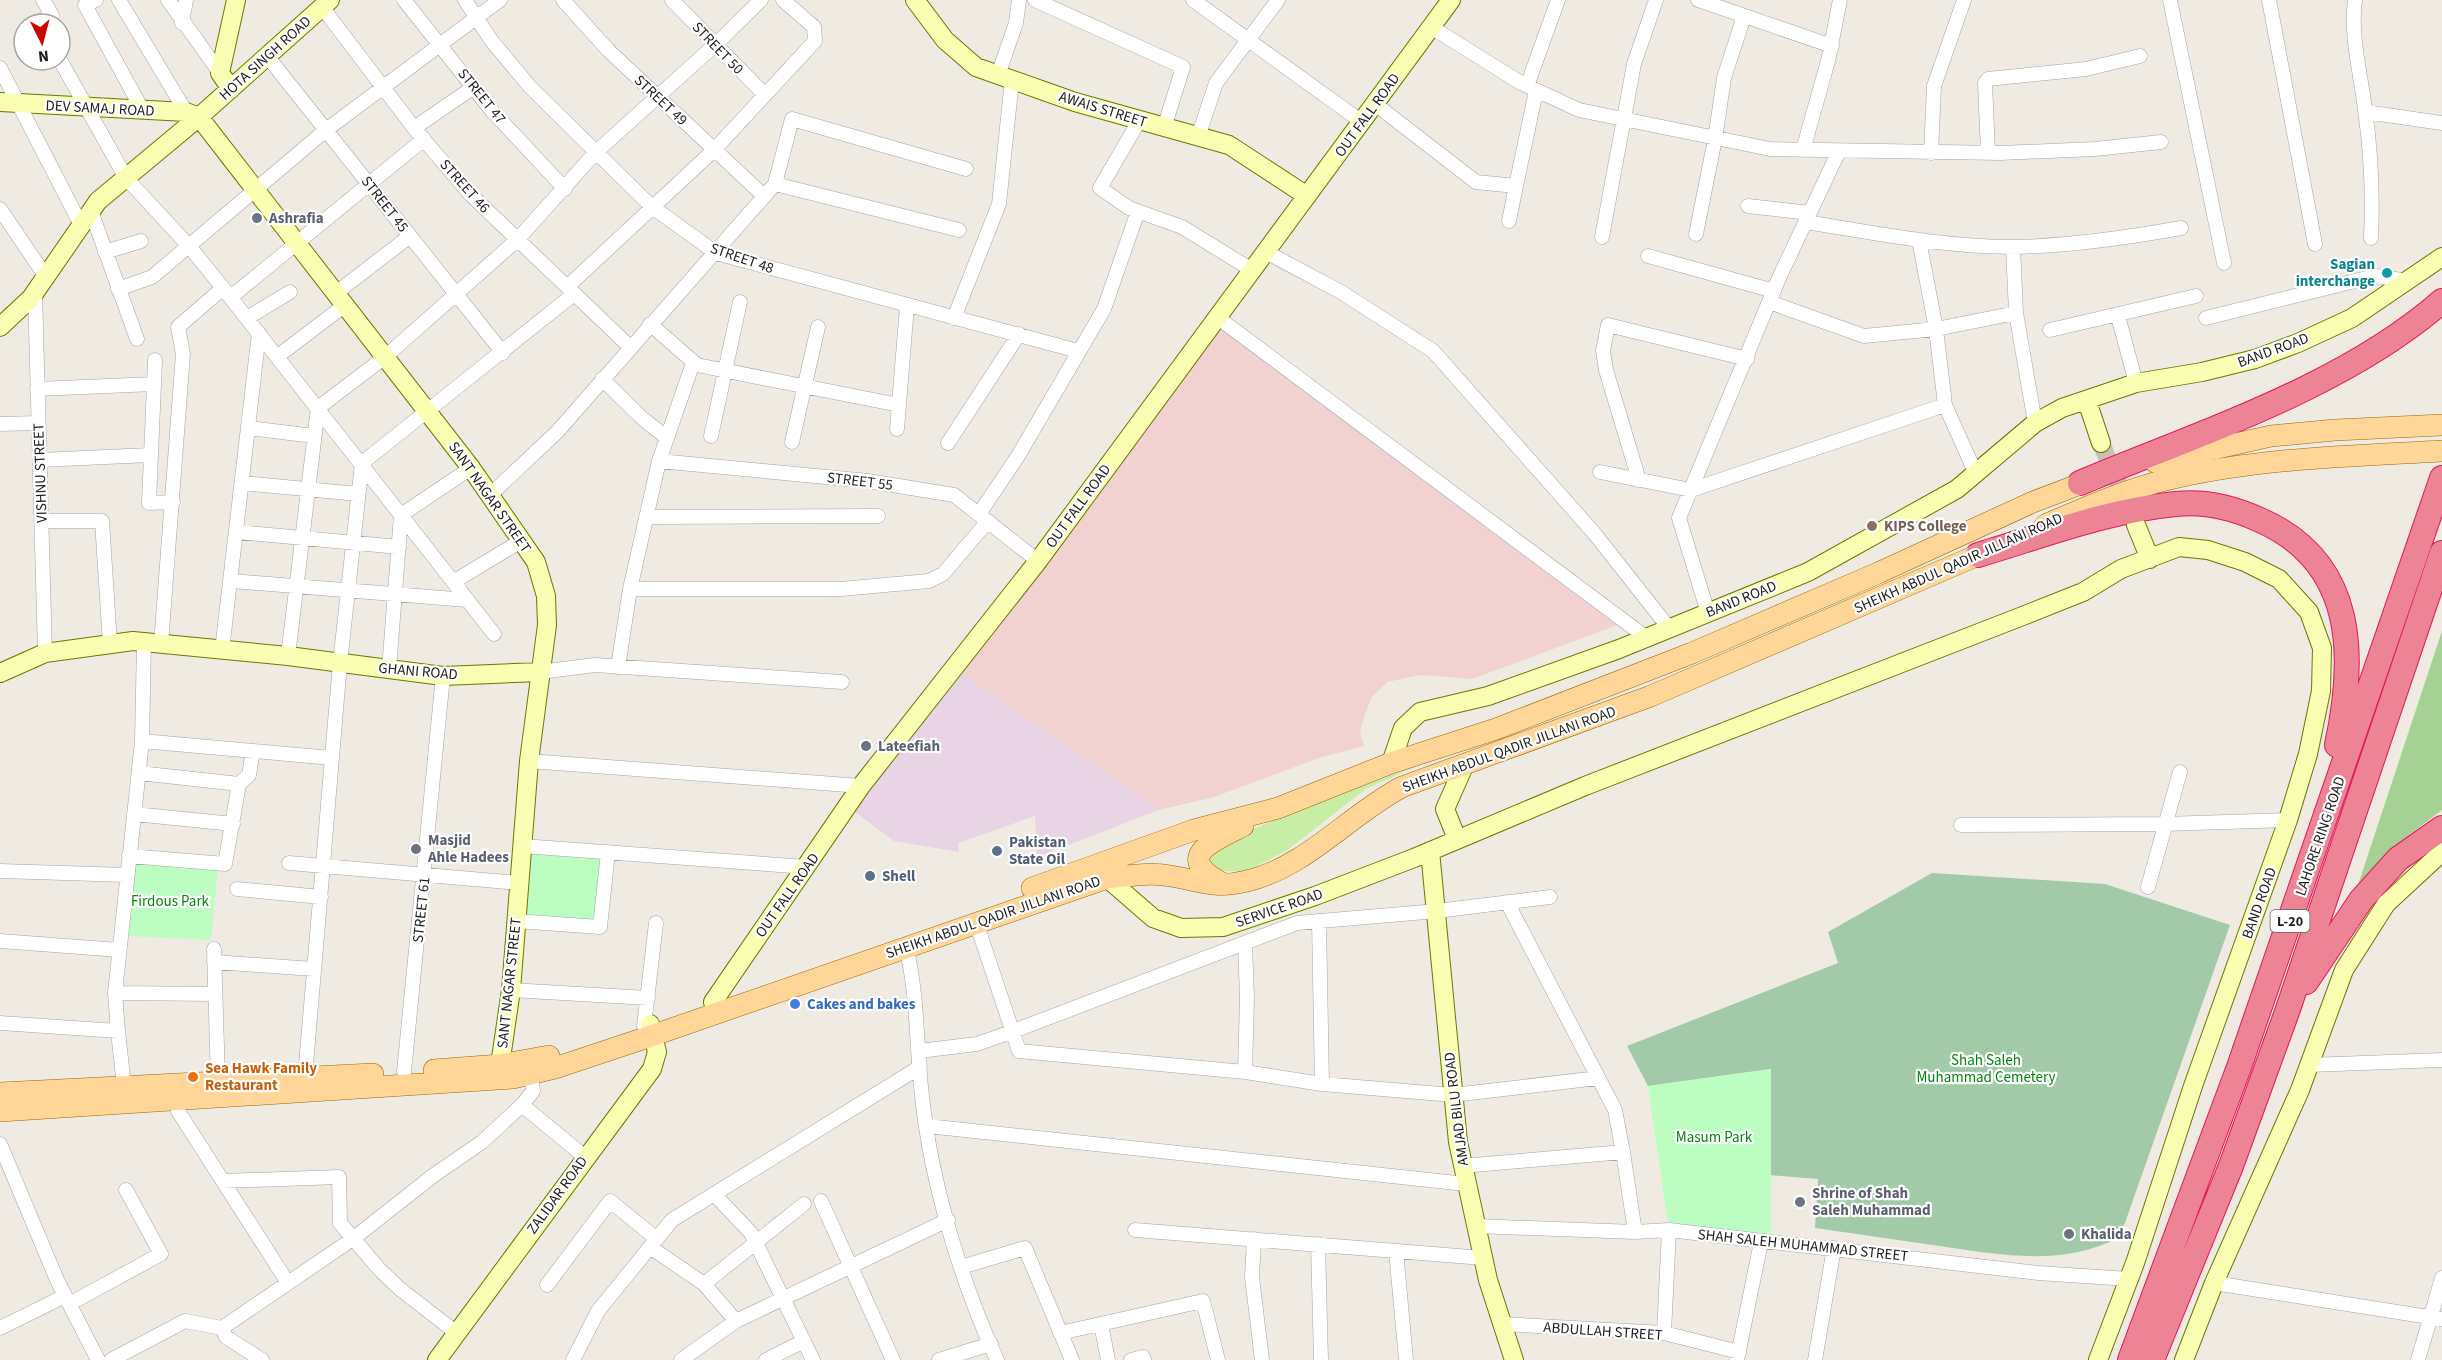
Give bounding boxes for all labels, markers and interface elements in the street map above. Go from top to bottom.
street label: HOTA SINGH ROAD [215,11,316,105]
north arrow [12,12,72,72]
street label: STREET 50 [687,17,748,79]
text: N [37,44,50,67]
street label: STREET 47 [453,64,511,129]
street label: OUT FALL ROAD [1330,69,1405,161]
street label: STREET 49 [629,70,692,131]
street label: AWAIS STREET [1056,86,1150,133]
street label: DEV SAMAJ ROAD [45,95,155,122]
street label: STREET 46 [435,155,495,218]
street label: STREET 45 [356,172,413,237]
place label: Ashrafia [268,208,324,229]
marker: Ashrafia [250,211,264,225]
street label: STREET 48 [707,238,776,279]
place label: Sagian interchange [2296,254,2375,292]
marker: Sagian interchange [2380,266,2394,280]
street label: BAND ROAD [2235,328,2312,373]
street label: VISHNU STREET [28,423,53,523]
street label: SANT NAGAR STREET [443,437,536,557]
street label: OUT FALL ROAD [1041,460,1116,552]
street label: STREET 55 [826,467,894,496]
street label: SHEIKH ABDUL QADIR JILLANI ROAD [1851,508,2066,619]
place label: KIPS College [1884,516,1967,537]
marker: KIPS College [1865,519,1879,533]
street label: BAND ROAD [1703,576,1780,623]
street label: GHANI ROAD [377,658,458,685]
street label: SHEIKH ABDUL QADIR JILLANI ROAD [1399,701,1619,798]
place label: Lateefiah [878,736,940,757]
marker: Lateefiah [859,739,873,753]
street label: LAHORE RING ROAD [2290,774,2351,899]
place label: Masjid Ahle Hadees [427,830,509,868]
place label: Pakistan State Oil [1009,832,1066,870]
marker: Masjid Ahle Hadees [409,842,423,856]
marker: Pakistan State Oil [990,844,1004,858]
street label: OUT FALL ROAD [750,849,824,942]
street label: BAND ROAD [2237,865,2282,942]
place label: Shell [882,866,916,887]
marker: Shell [863,869,877,883]
street label: SHEIKH ABDUL QADIR JILLANI ROAD [883,871,1104,964]
street label: STREET 61 [408,876,435,944]
street label: SERVICE ROAD [1233,884,1326,933]
park label: Firdous Park [131,891,210,912]
road number: L-20 [2270,910,2310,932]
street label: SANT NAGAR STREET [492,917,527,1050]
place label: Cakes and bakes [807,994,916,1015]
marker: Cakes and bakes [788,997,802,1011]
park label: Shah Saleh Muhammad Cemetery [1916,1050,2056,1088]
street label: AMJAD BILU ROAD [1439,1051,1474,1167]
place label: Sea Hawk Family Restaurant [205,1058,317,1096]
marker: Sea Hawk Family Restaurant [186,1070,200,1084]
park label: Masum Park [1676,1127,1753,1148]
street label: ZALIDAR ROAD [522,1152,593,1239]
place label: Shrine of Shah Saleh Muhammad [1812,1183,1931,1221]
marker: Shrine of Shah Saleh Muhammad [1793,1195,1807,1209]
street label: SHAH SALEH MUHAMMAD STREET [1697,1224,1909,1267]
place label: Khalida [2081,1224,2132,1245]
marker: Khalida [2062,1227,2076,1241]
street label: ABDULLAH STREET [1543,1317,1663,1346]

